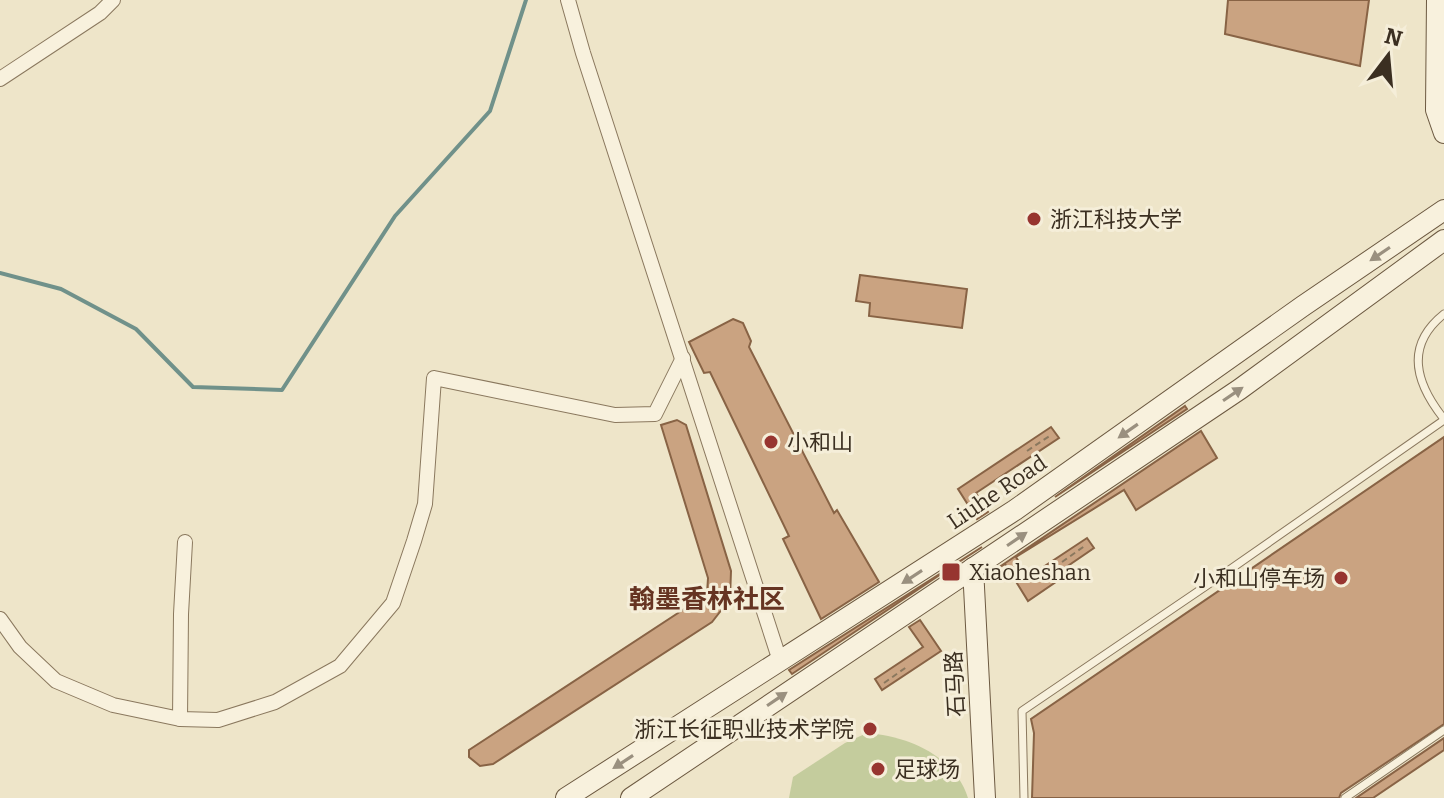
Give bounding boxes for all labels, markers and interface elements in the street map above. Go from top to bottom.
north arrow [1348,16,1428,96]
text: N [1381,22,1405,53]
place label: 浙江科技大学 [1050,206,1182,233]
marker: 浙江科技大学 [1025,210,1043,228]
one-way arrow [1369,246,1390,261]
one-way arrow [1222,387,1243,402]
one-way arrow [1117,423,1138,438]
place label: 小和山 [787,429,853,456]
marker: 小和山 [762,433,780,451]
street label: Liuhe Road [942,449,1052,535]
one-way arrow [1006,532,1027,547]
place label: Xiaoheshan [969,559,1091,586]
marker: Xiaoheshan [940,561,962,583]
place label: 小和山停车场 [1193,565,1325,592]
one-way arrow [901,569,923,583]
marker: 小和山停车场 [1332,569,1350,587]
district label: 翰墨香林社区 [629,584,785,615]
street label: 石马路 [940,650,970,718]
one-way arrow [767,692,788,707]
place label: 浙江长征职业技术学院 [634,716,854,743]
marker: 浙江长征职业技术学院 [861,720,879,738]
one-way arrow [612,754,633,769]
place label: 足球场 [894,756,960,783]
marker: 足球场 [869,760,887,778]

